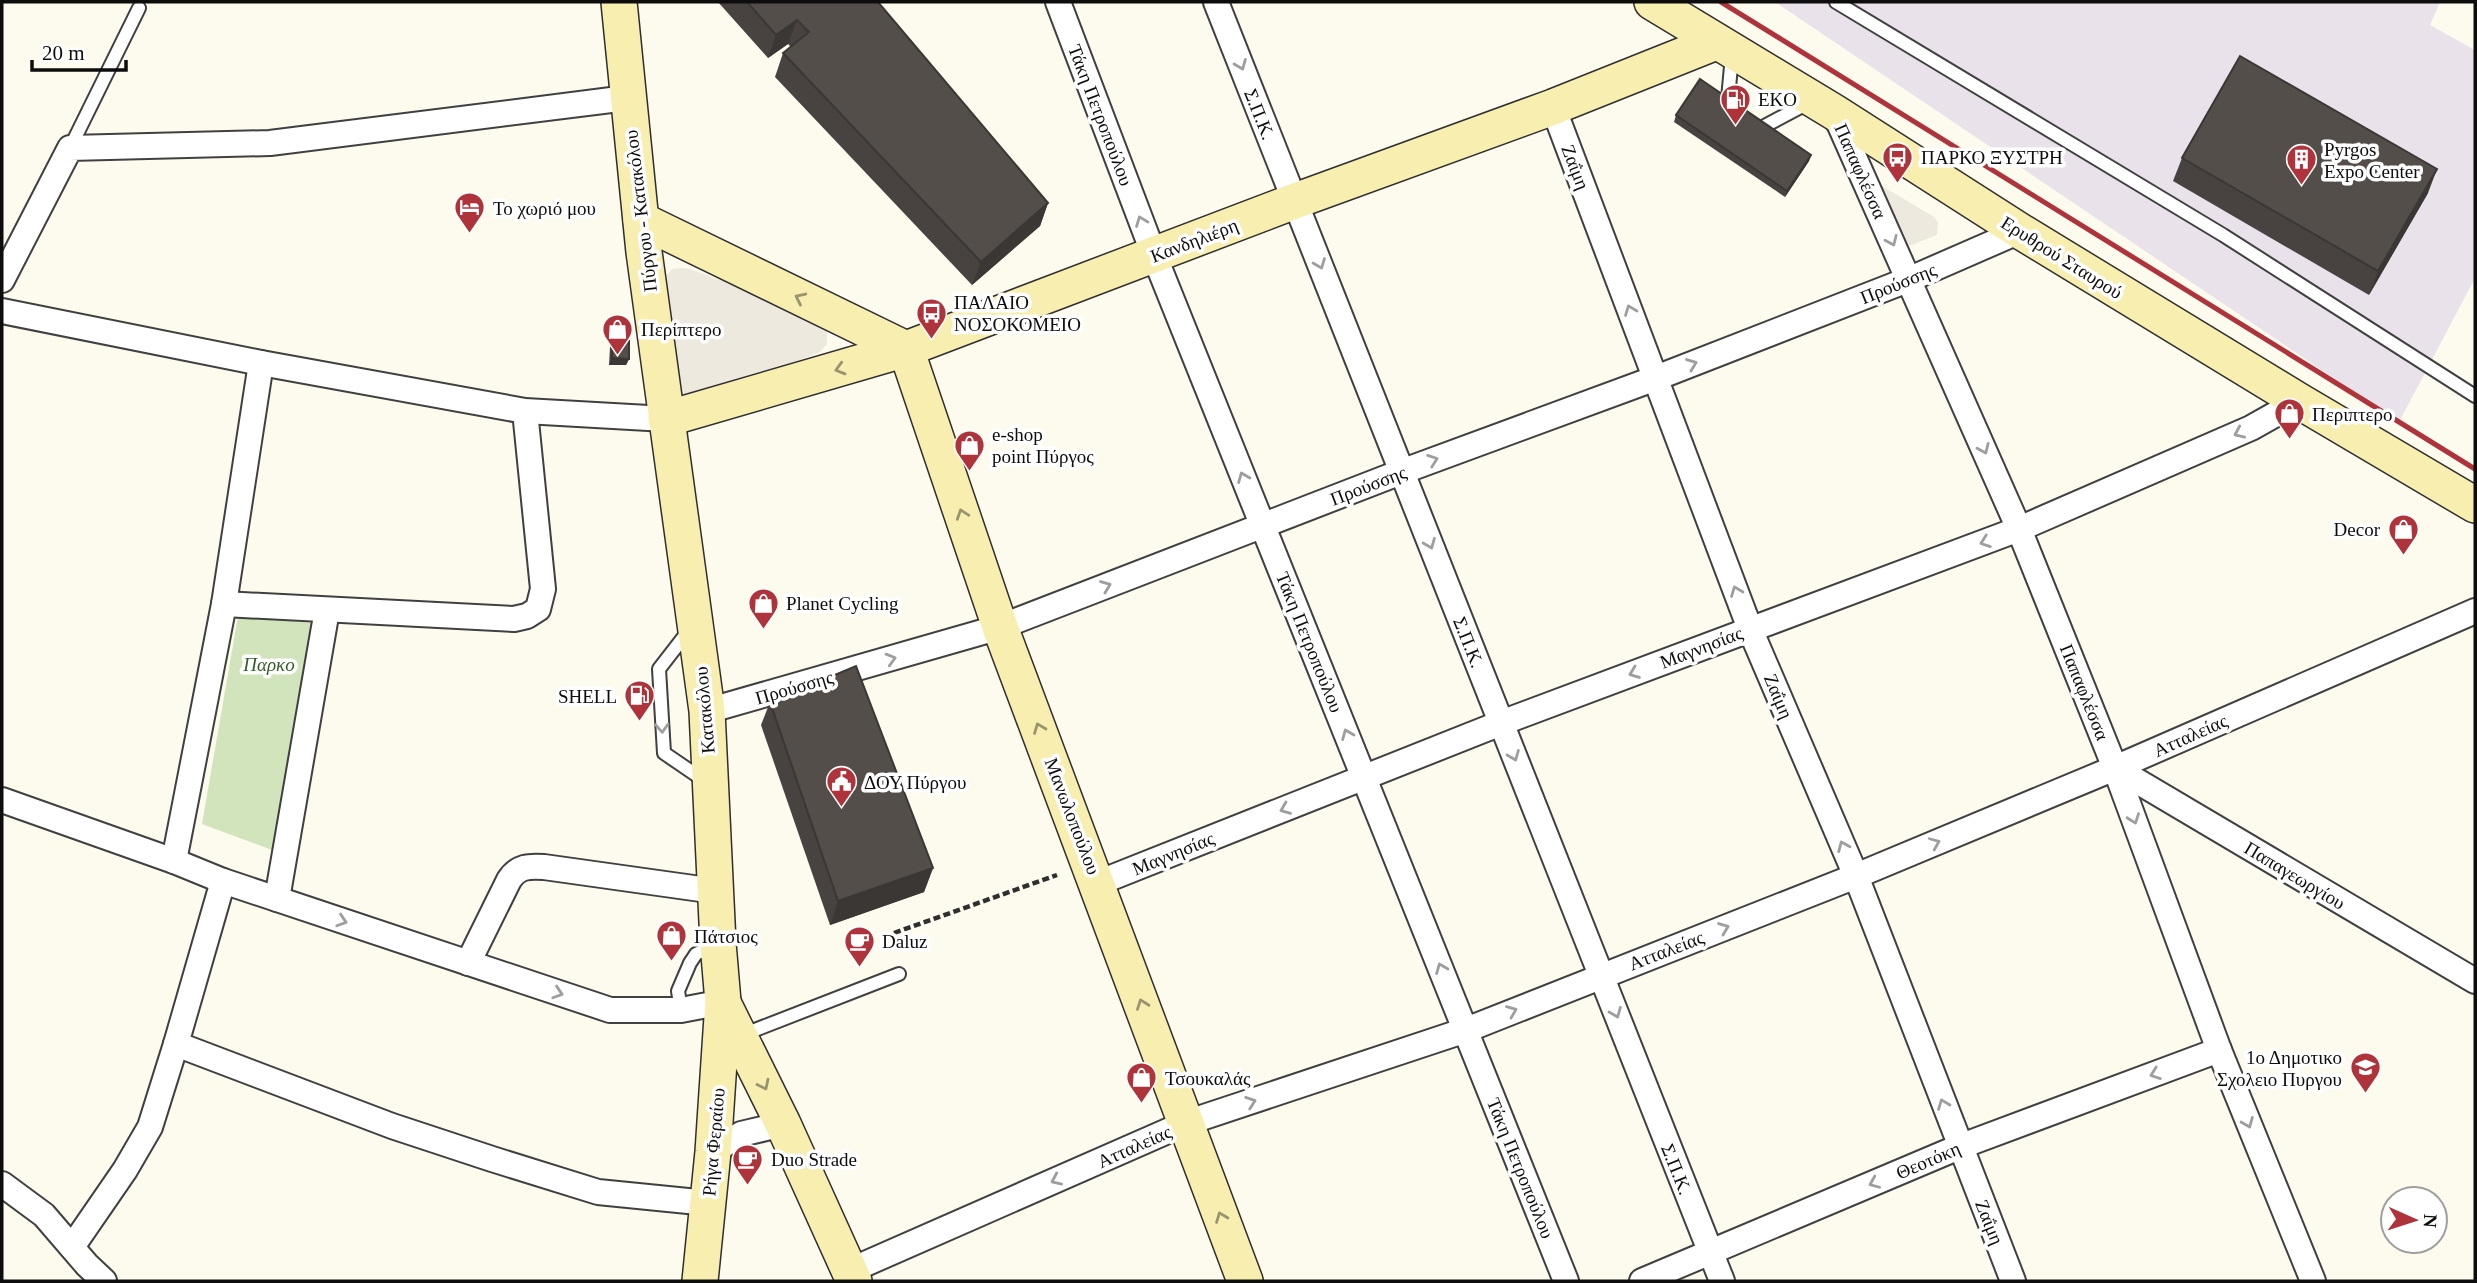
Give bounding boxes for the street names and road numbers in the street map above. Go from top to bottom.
street label: Τάκη Πετροπούλου [1064,42,1137,189]
street label: Σ.Π.Κ. [1240,86,1279,143]
street label: Παπαφλέσσα [1830,120,1891,222]
street label: Πύργου - Κατακόλου [620,129,661,293]
street label: Ζαΐμη [1557,142,1594,193]
street label: Ερυθρού Σταυρού [1997,212,2126,303]
street label: Κανδηλιέρη [1147,214,1241,267]
street label: Προύσσης [1857,259,1940,308]
street label: Προύσσης [1327,461,1410,510]
street label: Τάκη Πετροπούλου [1272,569,1347,715]
street label: Σ.Π.Κ. [1449,614,1488,671]
street label: Μαγνησίας [1657,622,1746,673]
street label: Παπαφλέσσα [2056,641,2113,743]
street label: Κατακόλου [690,666,719,754]
street label: Προύσσης [753,666,836,709]
street label: Ζαΐμη [1760,671,1797,722]
street label: Ατταλείας [2150,710,2231,761]
street label: Μανωλοπούλου [1041,755,1104,877]
street label: Μαγνησίας [1129,827,1218,879]
street label: Παπαγεωργίου [2241,837,2349,914]
street label: Ατταλείας [1626,926,1707,974]
street label: Ρήγα Φεραίου [698,1087,729,1197]
street label: Τάκη Πετροπούλου [1483,1095,1558,1241]
street label: Ατταλείας [1094,1121,1175,1172]
street label: Θεοτόκη [1893,1138,1964,1183]
street label: Σ.Π.Κ. [1657,1141,1696,1198]
street label: Ζαΐμη [1971,1197,2008,1248]

